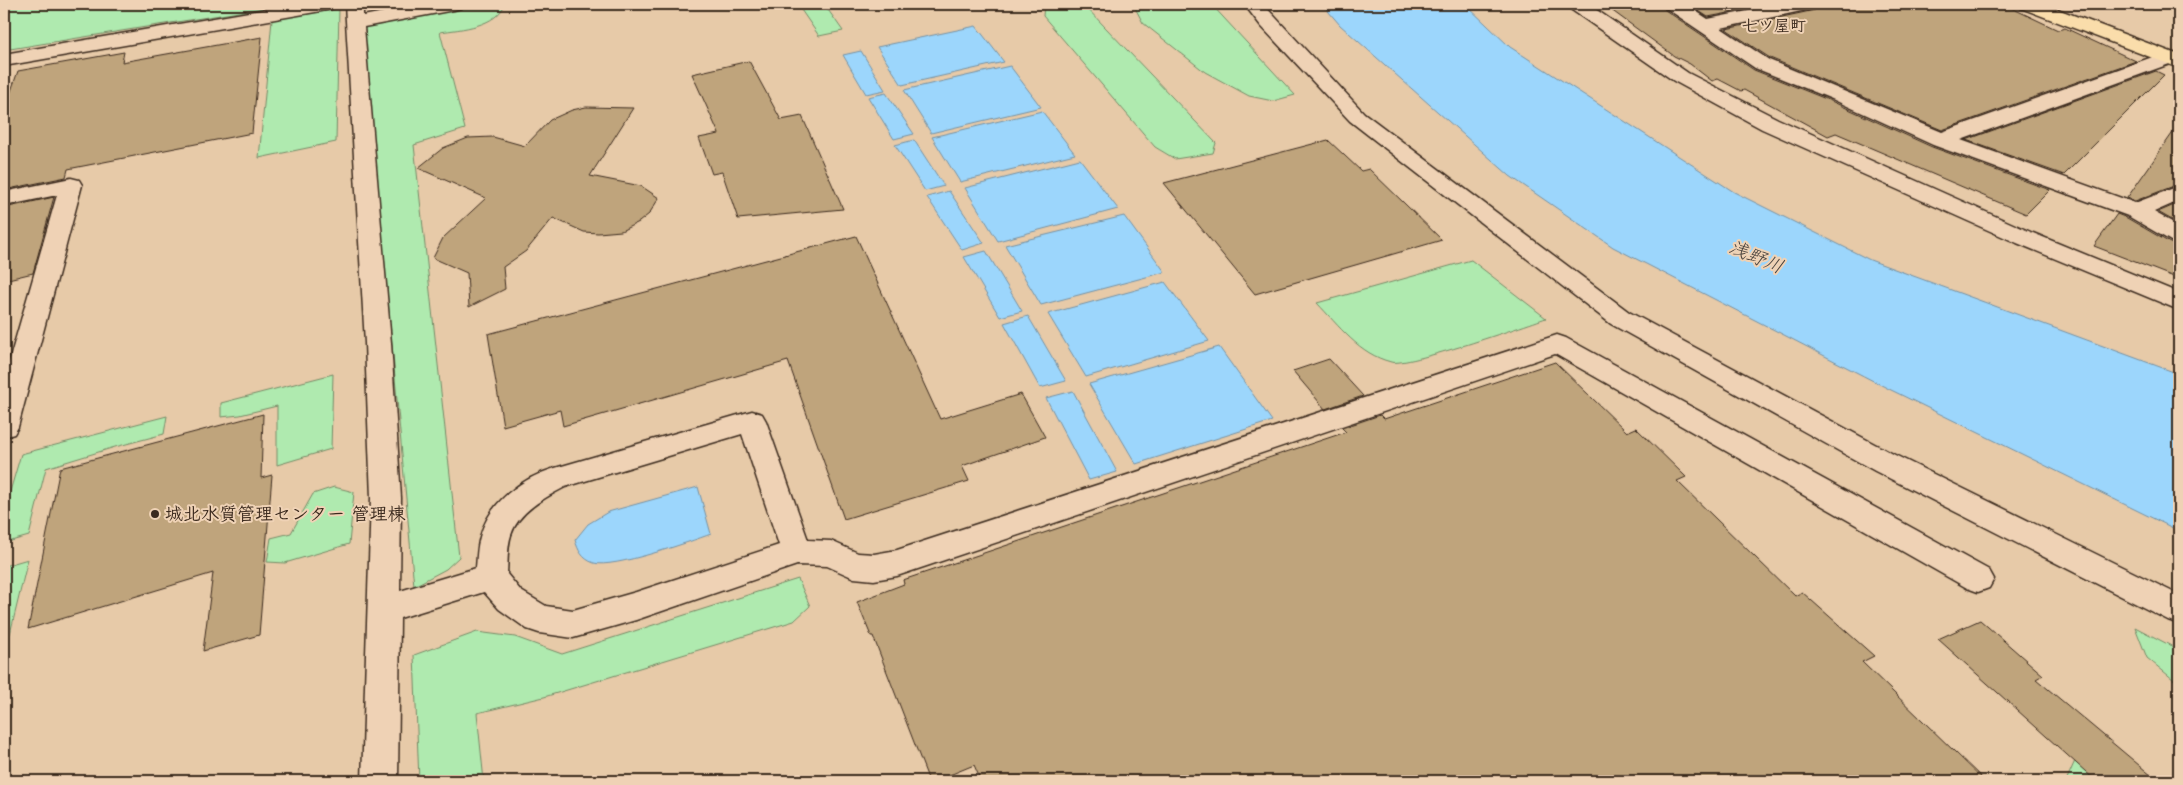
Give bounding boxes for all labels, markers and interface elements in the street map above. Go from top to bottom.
district label: 七ツ屋町 [1742,17,1806,35]
water label: 浅野川 [1725,236,1787,278]
place label: 城北水質管理センター 管理棟 [165,504,405,525]
marker: 城北水質管理センター 管理棟 [149,508,161,520]

